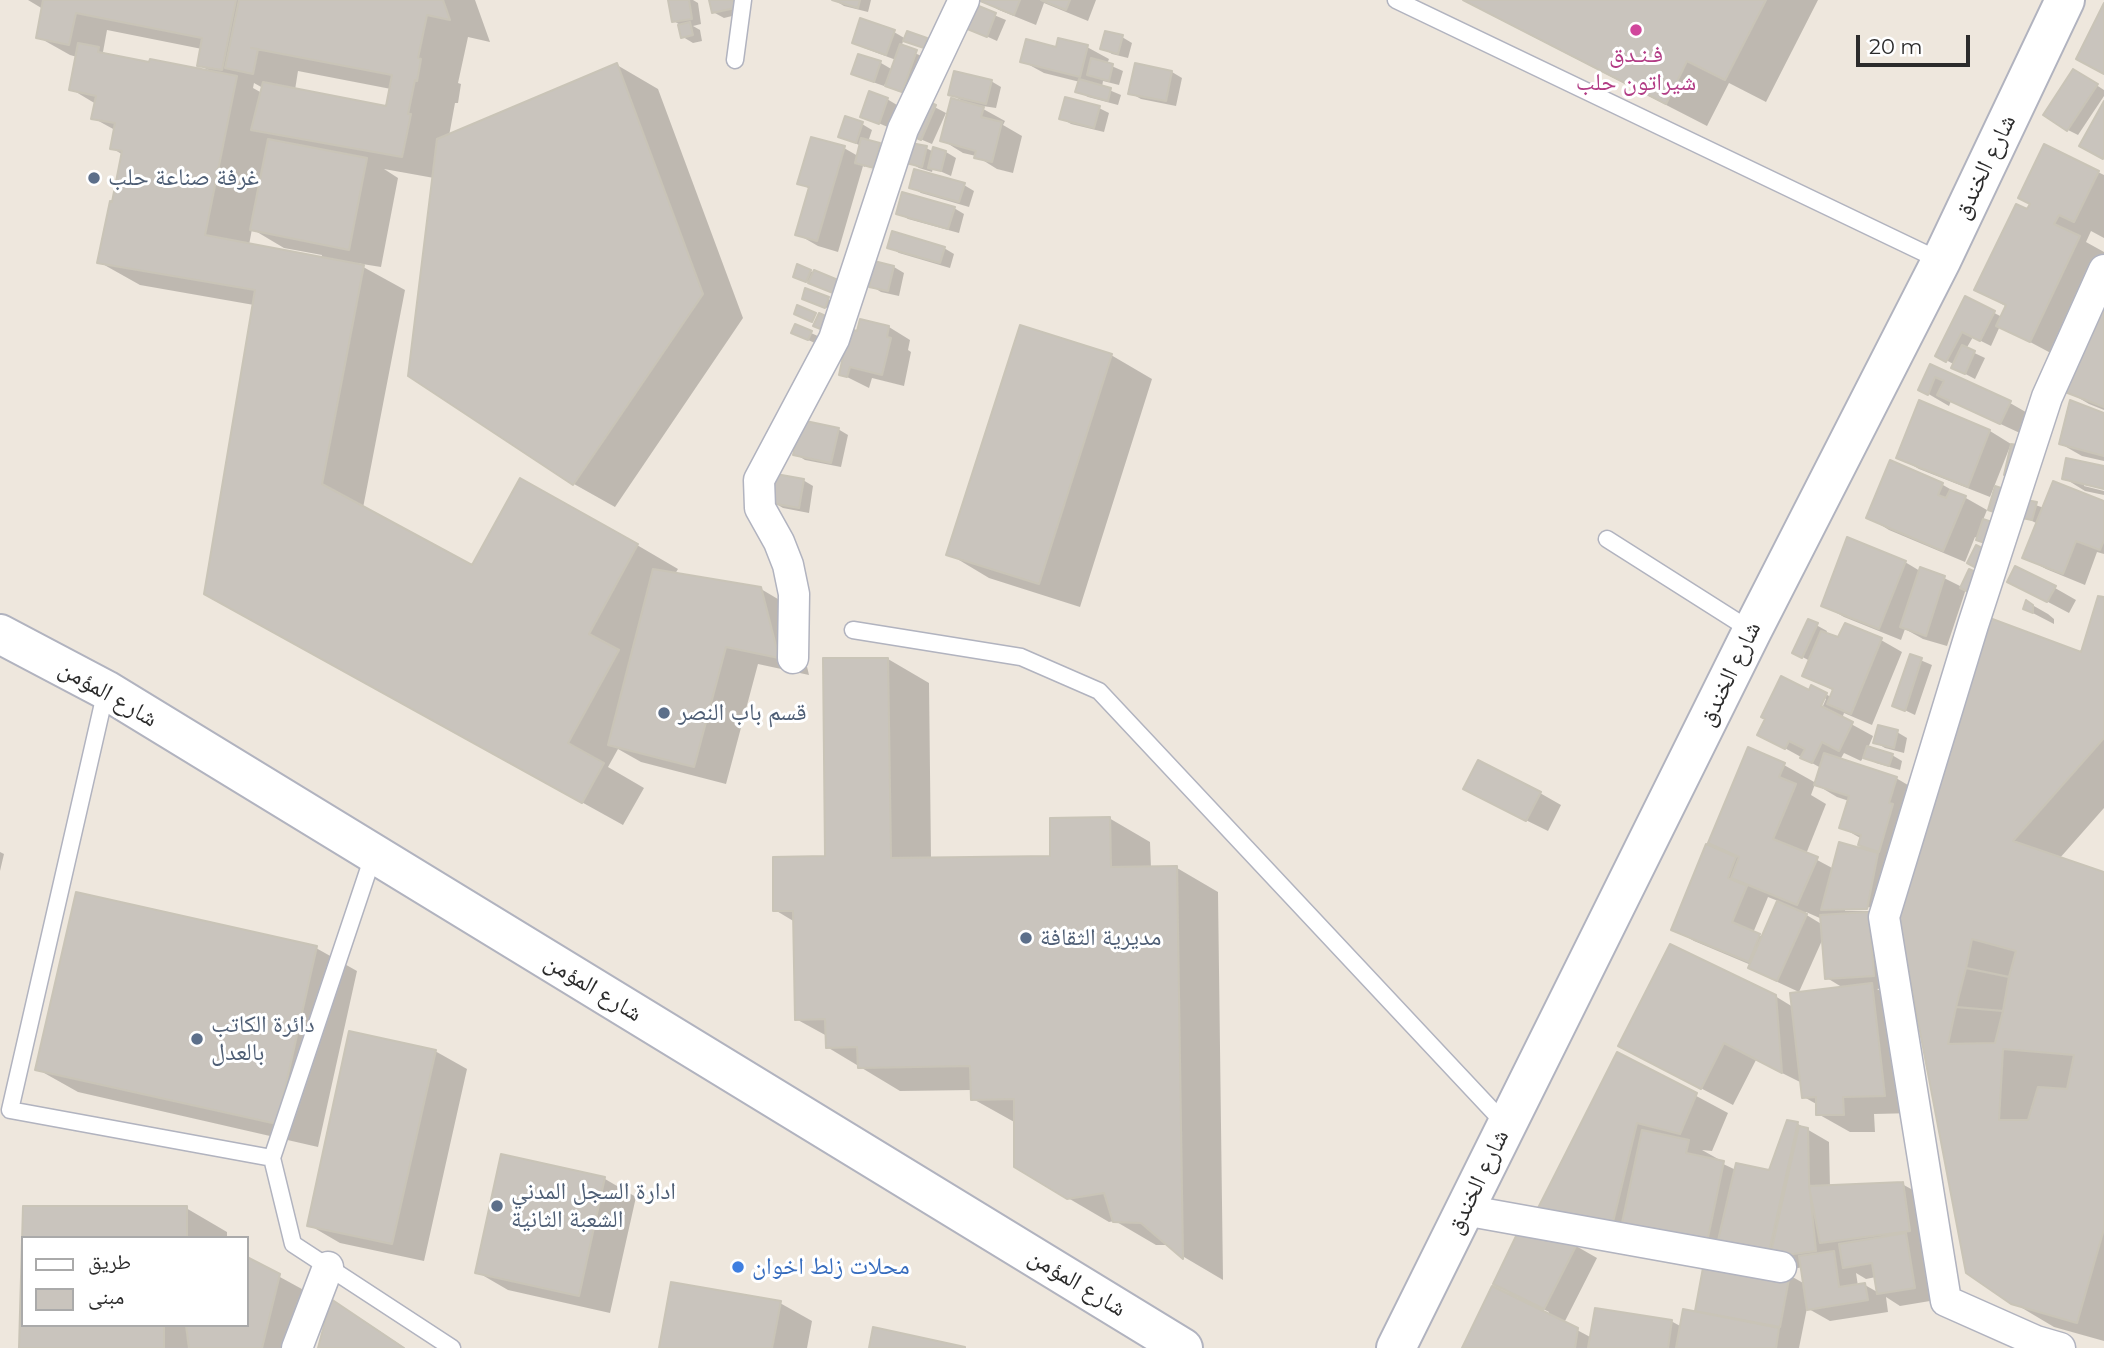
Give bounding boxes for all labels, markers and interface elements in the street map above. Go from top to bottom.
scale bar [1859,21,1973,65]
marker: فـنـدق شيراتون حلب [1628,22,1644,38]
text: 20 m [1869,34,1923,59]
place label: فـنـدق شيراتون حلب [1576,41,1696,97]
street label: شارع الخندق [1947,110,2023,224]
place label: غرفة صناعة حلب [108,164,259,192]
marker: غرفة صناعة حلب [86,170,102,186]
street label: شارع الخندق [1692,617,1768,731]
street label: شارع المؤمن [54,654,162,734]
place label: قسم باب النصر [678,699,807,727]
marker: قسم باب النصر [656,705,672,721]
place label: مديرية الثقافة [1040,924,1161,952]
marker: مديرية الثقافة [1018,930,1034,946]
street label: شارع المؤمن [539,948,647,1028]
place label: دائرة الكاتب بالعدل [211,1011,315,1067]
marker: دائرة الكاتب بالعدل [189,1031,205,1047]
street label: شارع الخندق [1440,1125,1516,1239]
place label: ادارة السجل المدني الشعبة الثانية [511,1178,676,1234]
marker: ادارة السجل المدني الشعبة الثانية [489,1198,505,1214]
legend [21,1236,248,1327]
street label: شارع المؤمن [1023,1243,1131,1323]
text: طريق [88,1249,131,1274]
place label: محلات زلط اخوان [752,1253,910,1281]
marker: محلات زلط اخوان [730,1259,746,1275]
text: مبنى [88,1284,124,1309]

